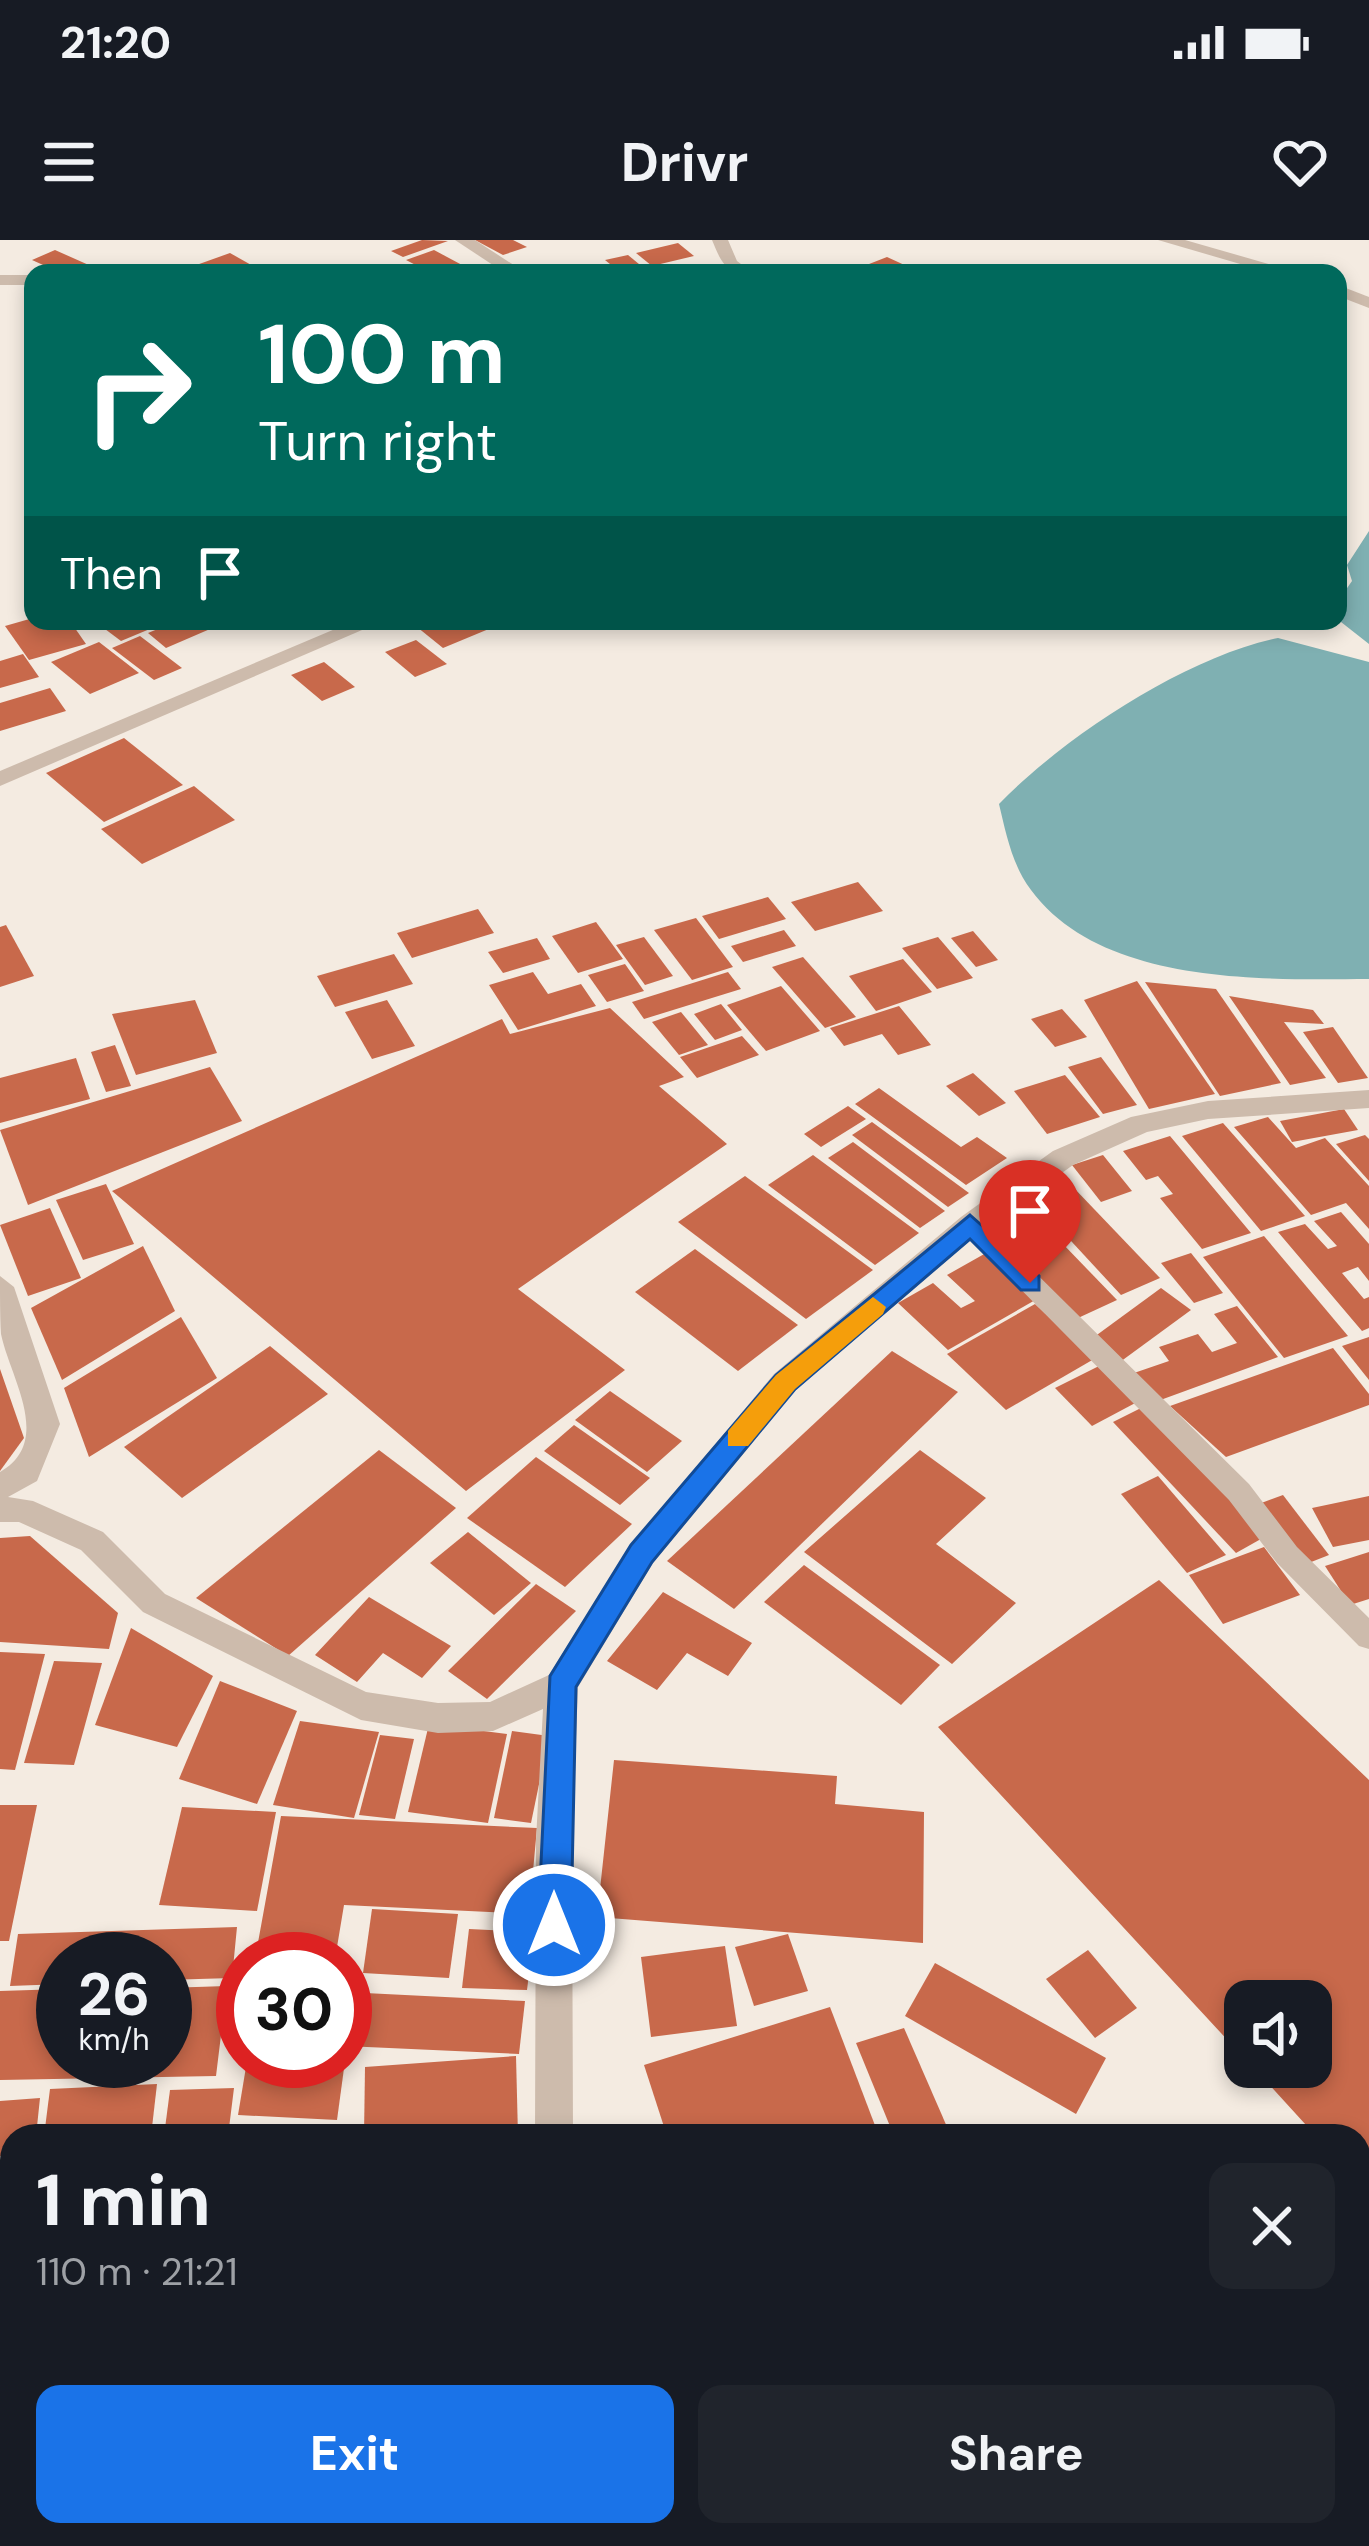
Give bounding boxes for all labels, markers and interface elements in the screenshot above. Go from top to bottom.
text: 21:20 [60,13,171,72]
text: Drivr [621,127,748,198]
icon: menu [36,129,102,195]
icon: heart [1267,129,1333,195]
text: 100 m [258,300,506,409]
icon: right [60,312,216,468]
text: Turn right [258,406,497,477]
icon: arrive [187,540,253,606]
text: Then [60,544,163,603]
pin [979,1160,1081,1283]
icon: arrive [997,1178,1063,1244]
position arrow [491,1862,617,1988]
speed limit sign: 30 [216,1932,372,2088]
text: 26 [78,1955,150,2034]
map controls [1224,1980,1332,2088]
button: sound [1224,1980,1332,2088]
text: km/h [79,2020,149,2059]
text: 1 min [36,2154,211,2247]
button: close [1209,2163,1335,2289]
text: 110 m · 21:21 [36,2246,238,2297]
button: Exit [36,2385,674,2523]
button: Share [698,2385,1335,2523]

